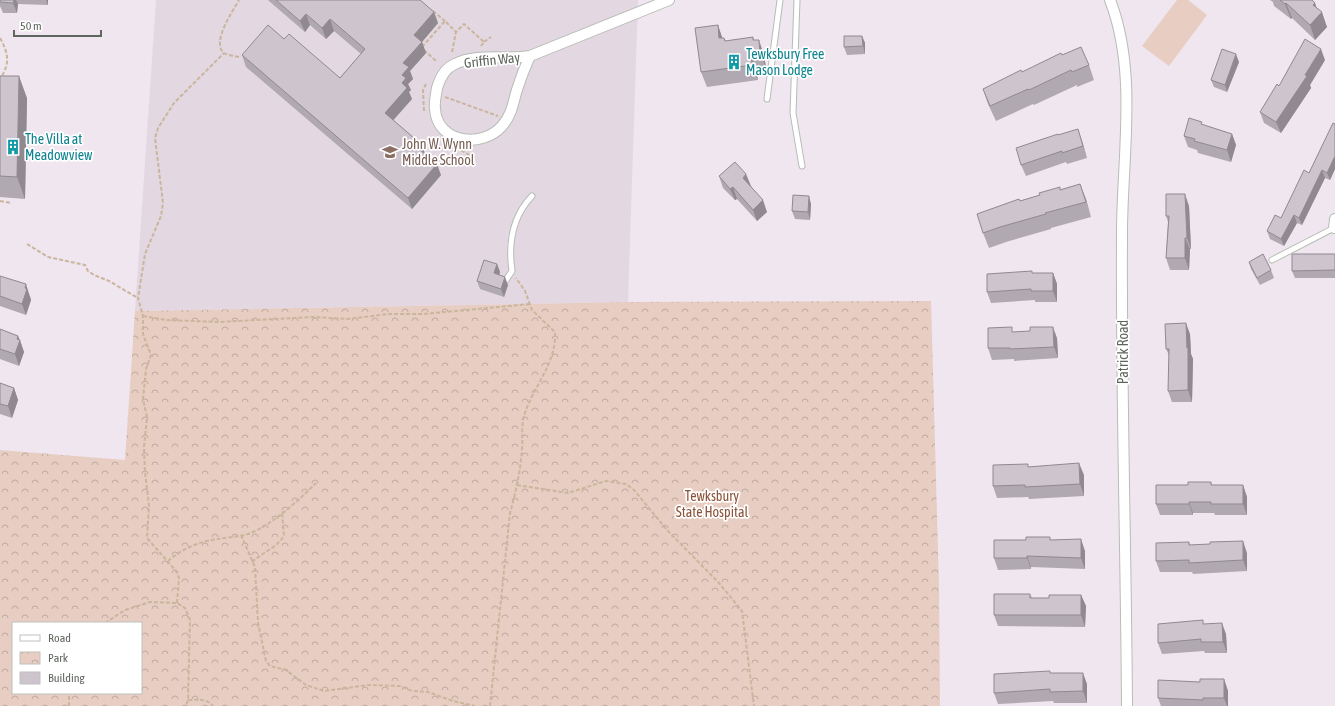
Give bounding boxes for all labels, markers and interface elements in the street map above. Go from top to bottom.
scale bar [14,12,101,38]
text: 50 m [20,19,42,33]
place label: Tewksbury Free Mason Lodge [746,46,824,78]
street label: Griffin Way [463,49,521,71]
building icon: Tewksbury Free Mason Lodge [725,53,743,71]
place label: The Villa at Meadowview [25,131,93,163]
place label: John W. Wynn Middle School [402,136,475,168]
building icon: The Villa at Meadowview [4,138,22,156]
school or university icon: John W. Wynn Middle School [381,143,399,161]
street label: Patrick Road [1115,320,1131,384]
park label: Tewksbury State Hospital [676,488,748,520]
legend [12,622,142,694]
text: Road [48,631,71,645]
text: Park [48,651,69,665]
text: Building [48,671,86,685]

